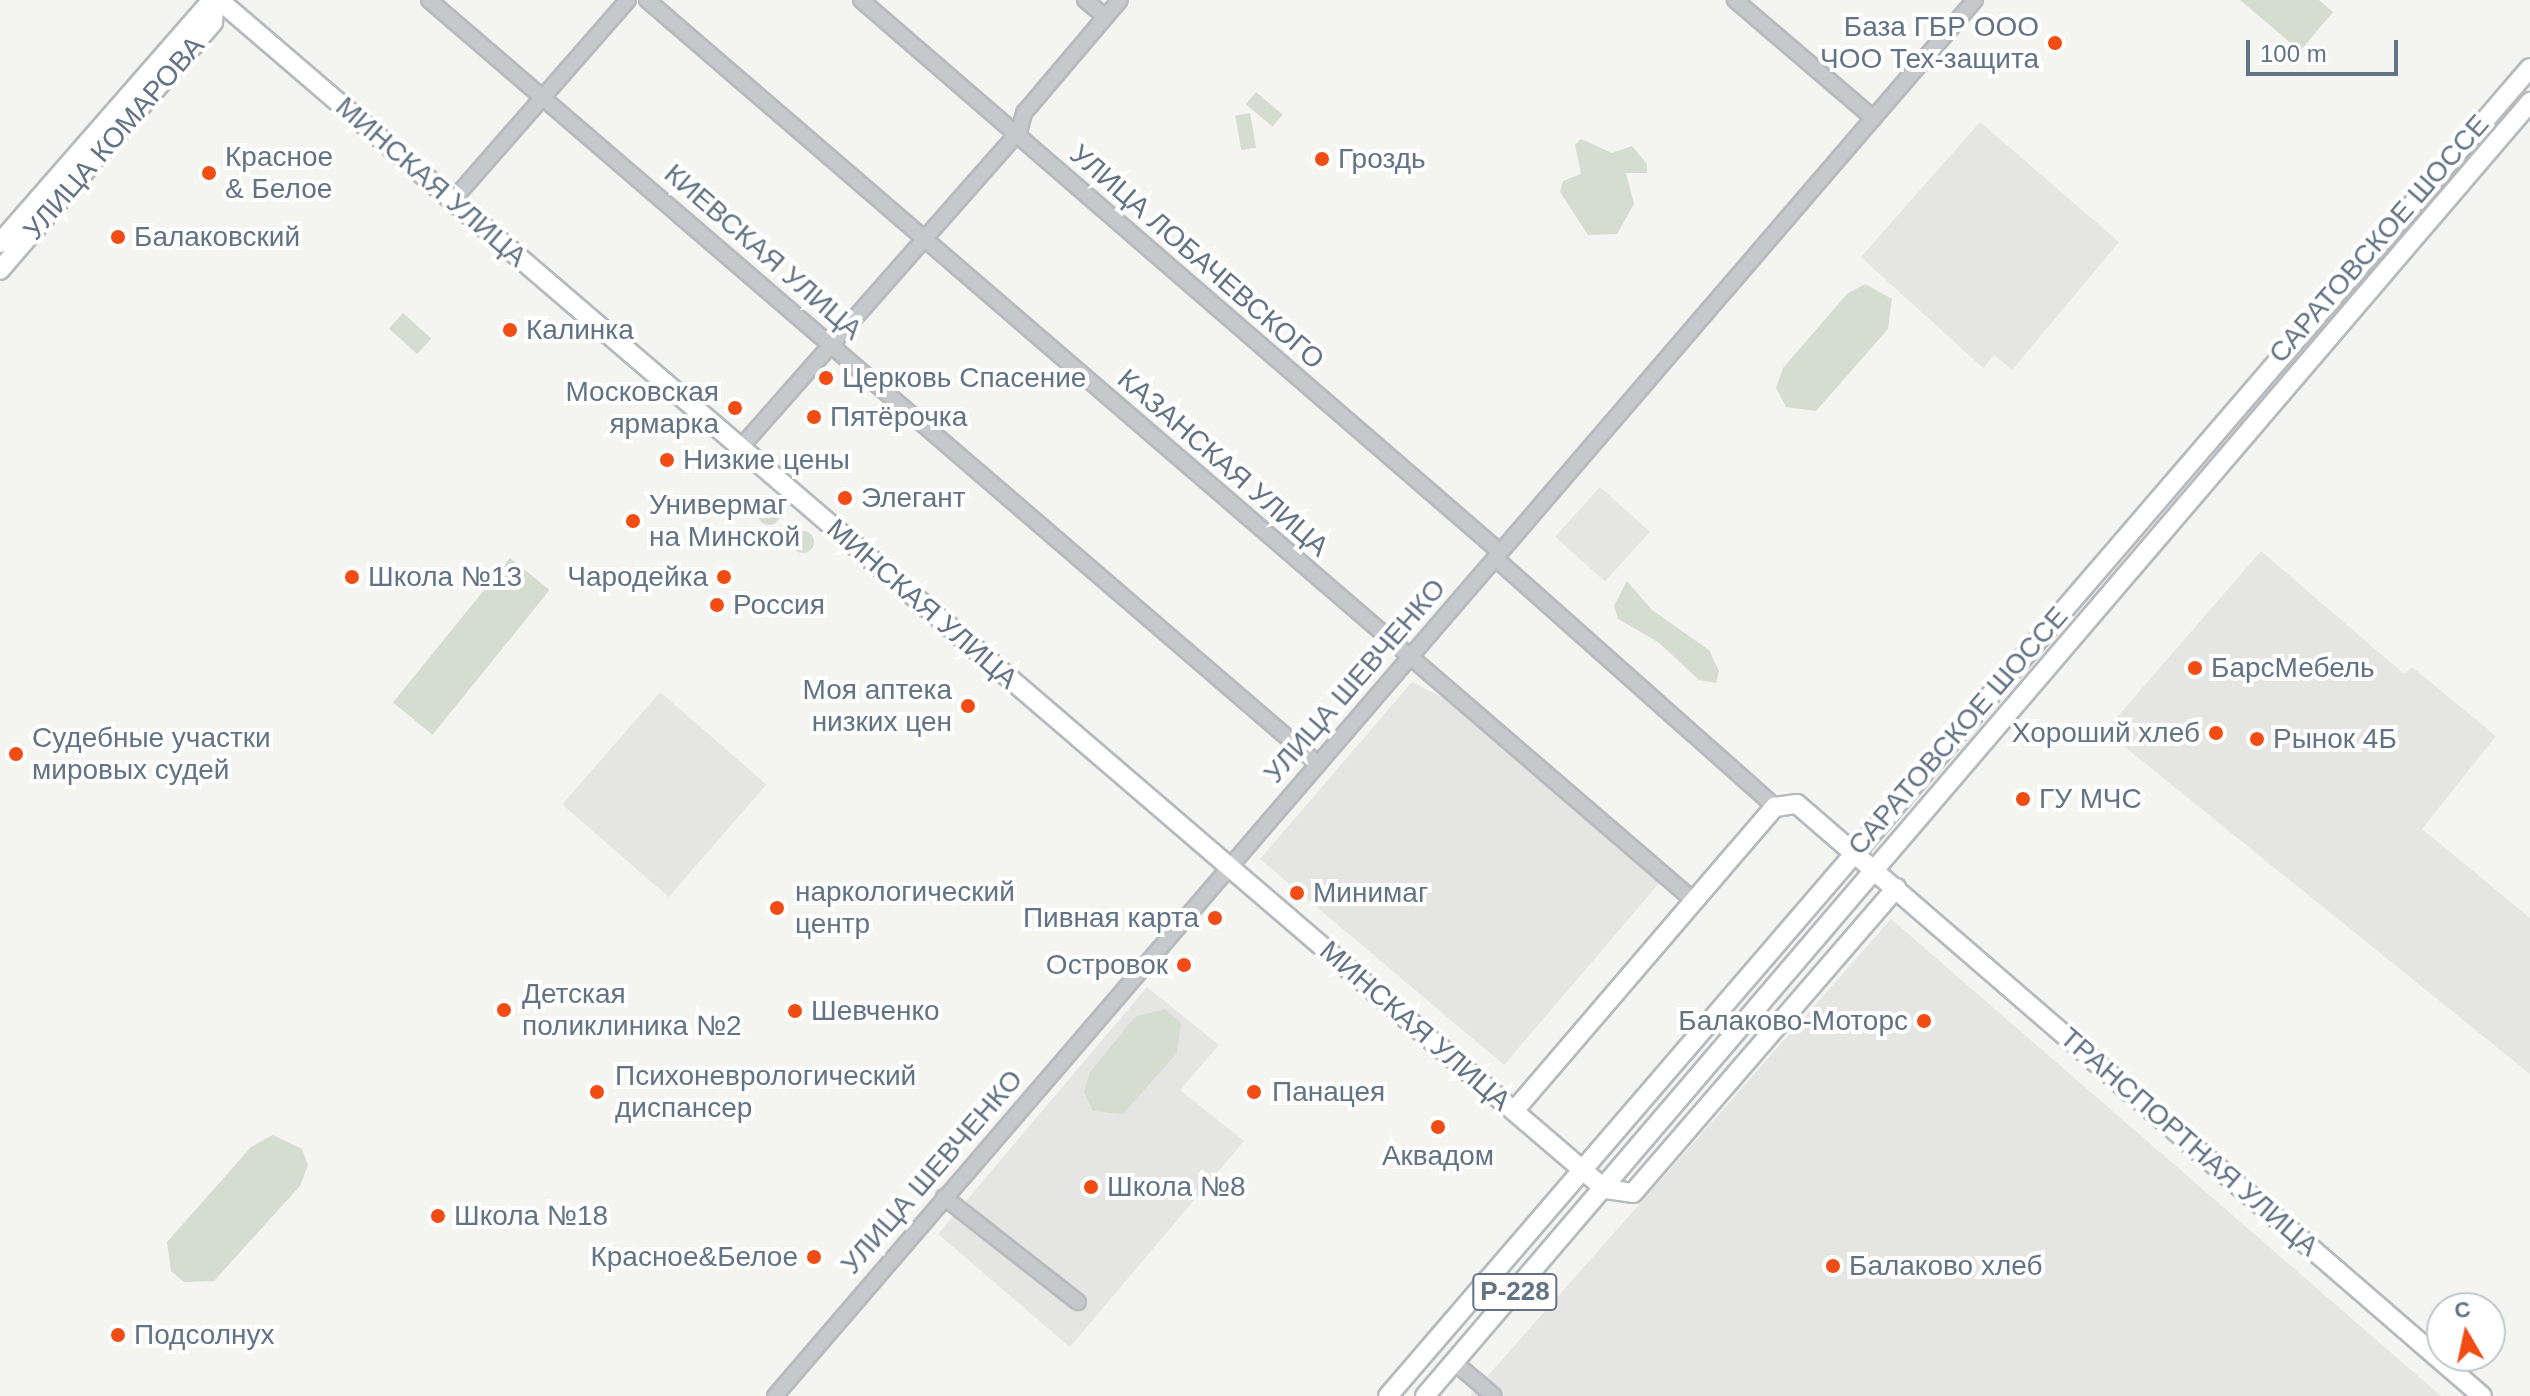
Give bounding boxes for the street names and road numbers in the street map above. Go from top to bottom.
street label: УЛИЦА КОМАРОВА [17,29,211,247]
street label: МИНСКАЯ УЛИЦА [329,90,533,274]
street label: САРАТОВСКОЕ ШОССЕ [2262,108,2496,370]
street label: УЛИЦА ЛОБАЧЕВСКОГО [1063,138,1331,376]
street label: КИЕВСКАЯ УЛИЦА [657,157,869,347]
street label: КАЗАНСКАЯ УЛИЦА [1111,362,1335,564]
street label: МИНСКАЯ УЛИЦА [820,512,1024,696]
street label: УЛИЦА ШЕВЧЕНКО [1257,572,1453,790]
street label: САРАТОВСКОЕ ШОССЕ [1841,600,2075,862]
street label: МИНСКАЯ УЛИЦА [1313,934,1517,1118]
street label: ТРАНСПОРТНАЯ УЛИЦА [2053,1021,2325,1263]
street label: УЛИЦА ШЕВЧЕНКО [834,1063,1030,1281]
road number: Р-228 [1471,1270,1559,1314]

